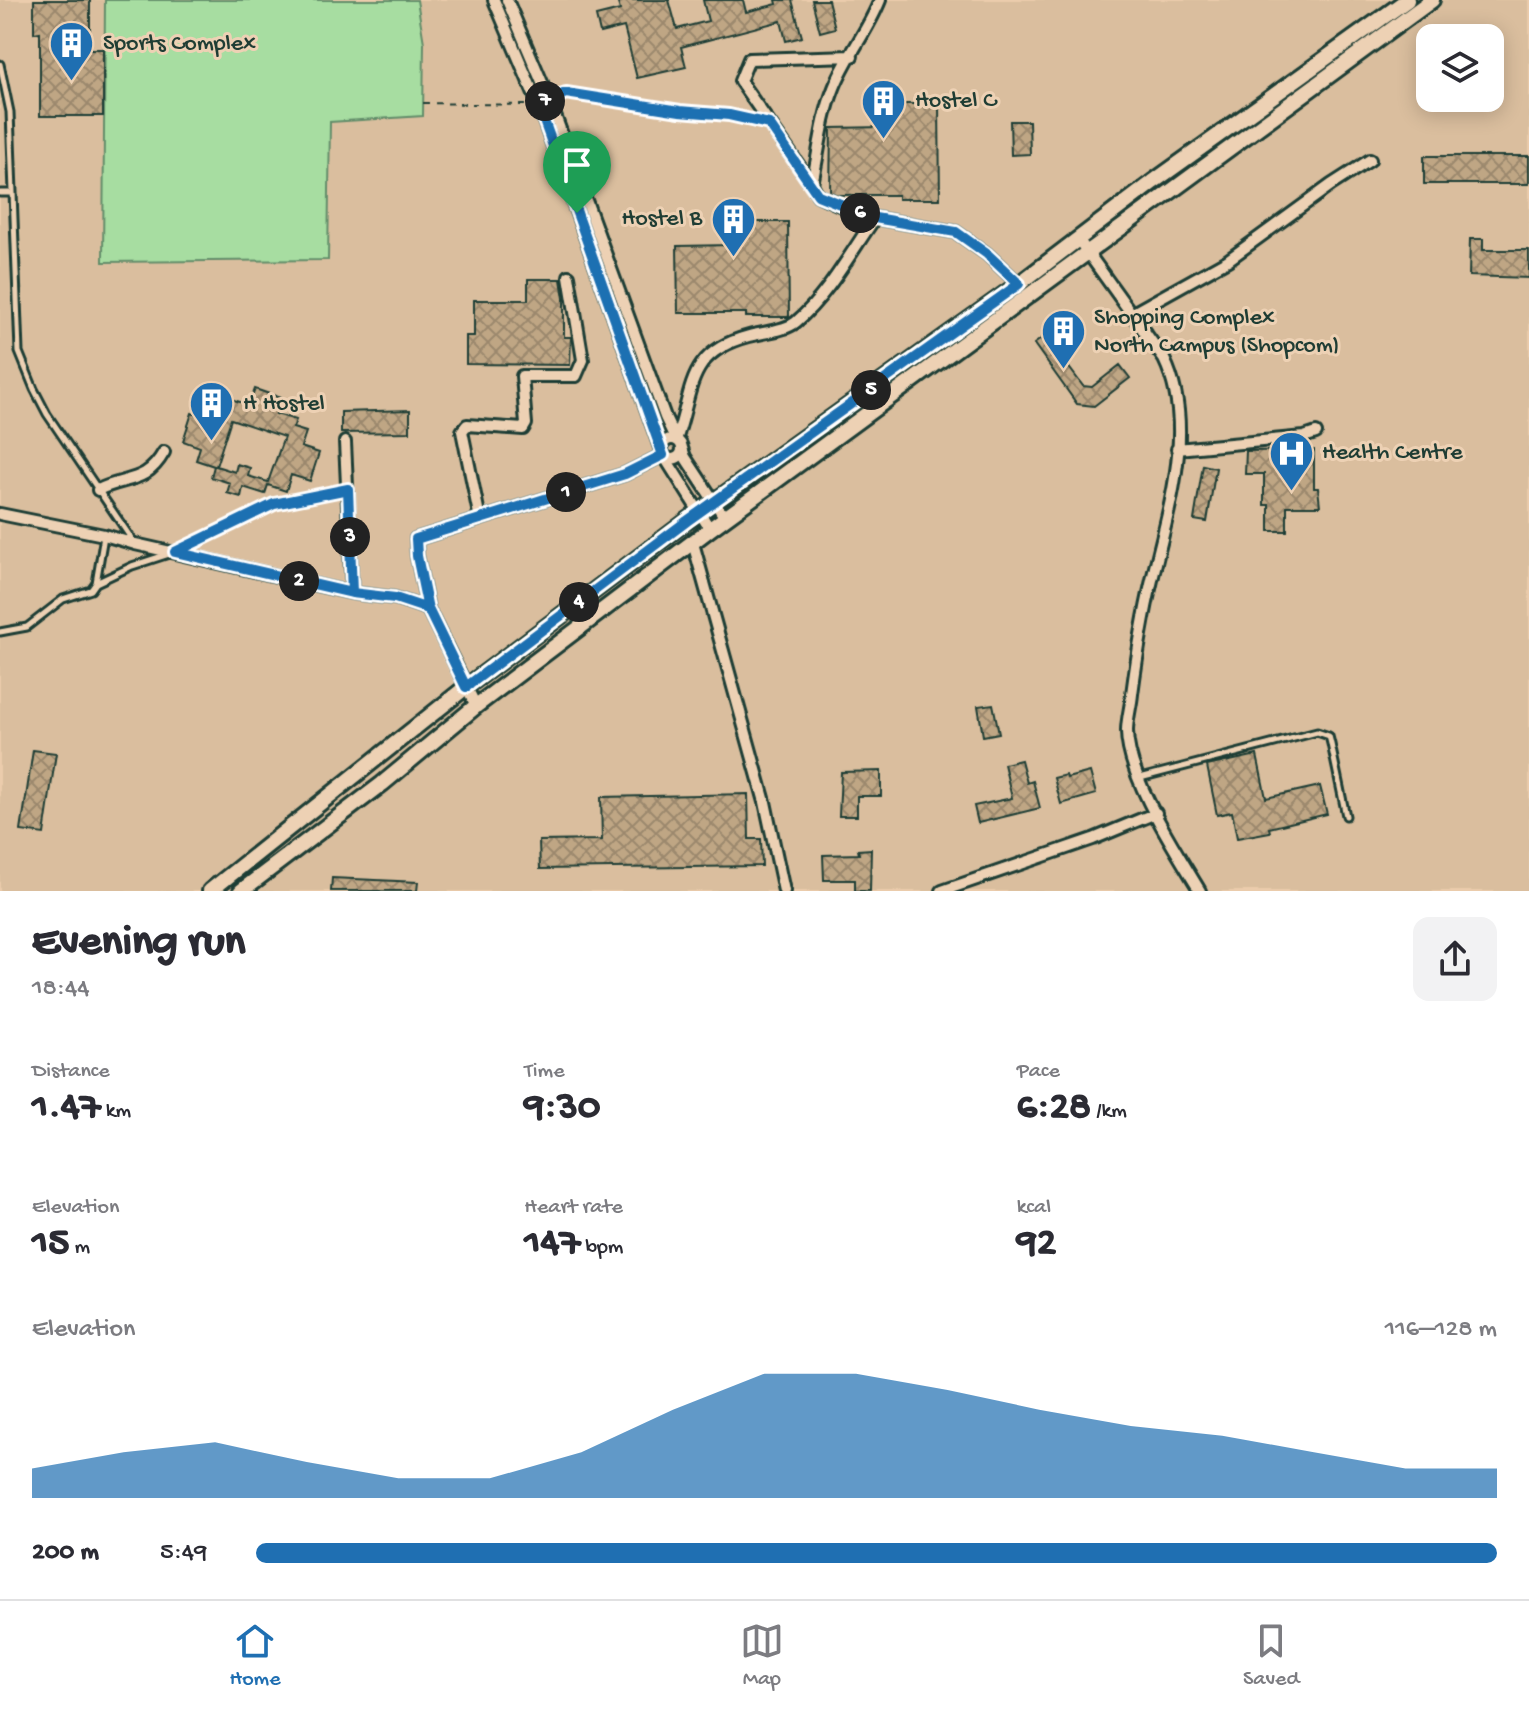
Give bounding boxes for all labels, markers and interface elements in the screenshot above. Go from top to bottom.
building icon: Sports Complex [48,20,96,83]
map controls [1416,24,1504,112]
button: layers [1416,24,1504,112]
place label: Sports Complex [103,30,256,59]
building icon: Hostel C [860,77,908,140]
pin: 7 [525,81,565,121]
place label: Hostel C [915,87,998,116]
text: 7 [539,88,551,114]
pin [543,131,611,213]
icon: arrive [555,143,599,187]
pin: 6 [840,193,880,233]
building icon: Hostel B [709,195,757,258]
text: 6 [854,200,866,226]
place label: Hostel B [622,205,703,234]
place label: Shopping Complex North Campus (Shopcom) [1094,304,1340,361]
building icon: Shopping Complex North Campus (Shopcom) [1039,308,1087,371]
pin: 5 [851,370,891,410]
text: 5 [865,377,877,403]
building icon: H Hostel [188,380,236,443]
place label: H Hostel [243,390,325,419]
hospital icon: Health Centre [1267,429,1315,492]
place label: Health Centre [1322,439,1463,468]
pin: 1 [546,472,586,512]
text: 1 [562,479,570,505]
pin: 3 [330,517,370,557]
text: 3 [344,524,356,550]
pin: 2 [279,561,319,601]
text: 2 [294,568,304,594]
pin: 4 [559,582,599,622]
text: 4 [574,589,584,615]
button: share [1413,917,1497,1001]
text: Evening run [32,918,245,970]
text: 18:44 [32,974,90,1005]
text: Distance [32,1059,110,1085]
text: Time [524,1059,565,1085]
text: Pace [1017,1059,1060,1085]
text: 1.47 [32,1085,100,1132]
text: 9:30 [524,1085,600,1132]
text: 6:28 [1017,1085,1091,1132]
text: km [100,1099,131,1125]
text: /km [1091,1099,1127,1125]
text: Elevation [32,1195,119,1221]
text: Heart rate [524,1195,623,1221]
text: kcal [1017,1195,1051,1221]
text: 15 [32,1221,69,1268]
text: 147 [524,1221,580,1268]
text: 92 [1017,1221,1056,1268]
text: m [69,1235,90,1261]
text: bpm [580,1235,624,1261]
text: Elevation [32,1315,135,1346]
text: 116–128 m [1385,1315,1497,1346]
text: 200 m [32,1538,99,1569]
text: 5:49 [160,1538,207,1569]
tab: Home [230,1619,281,1693]
tab: Map [740,1619,784,1693]
tab: Saved [1243,1619,1299,1693]

